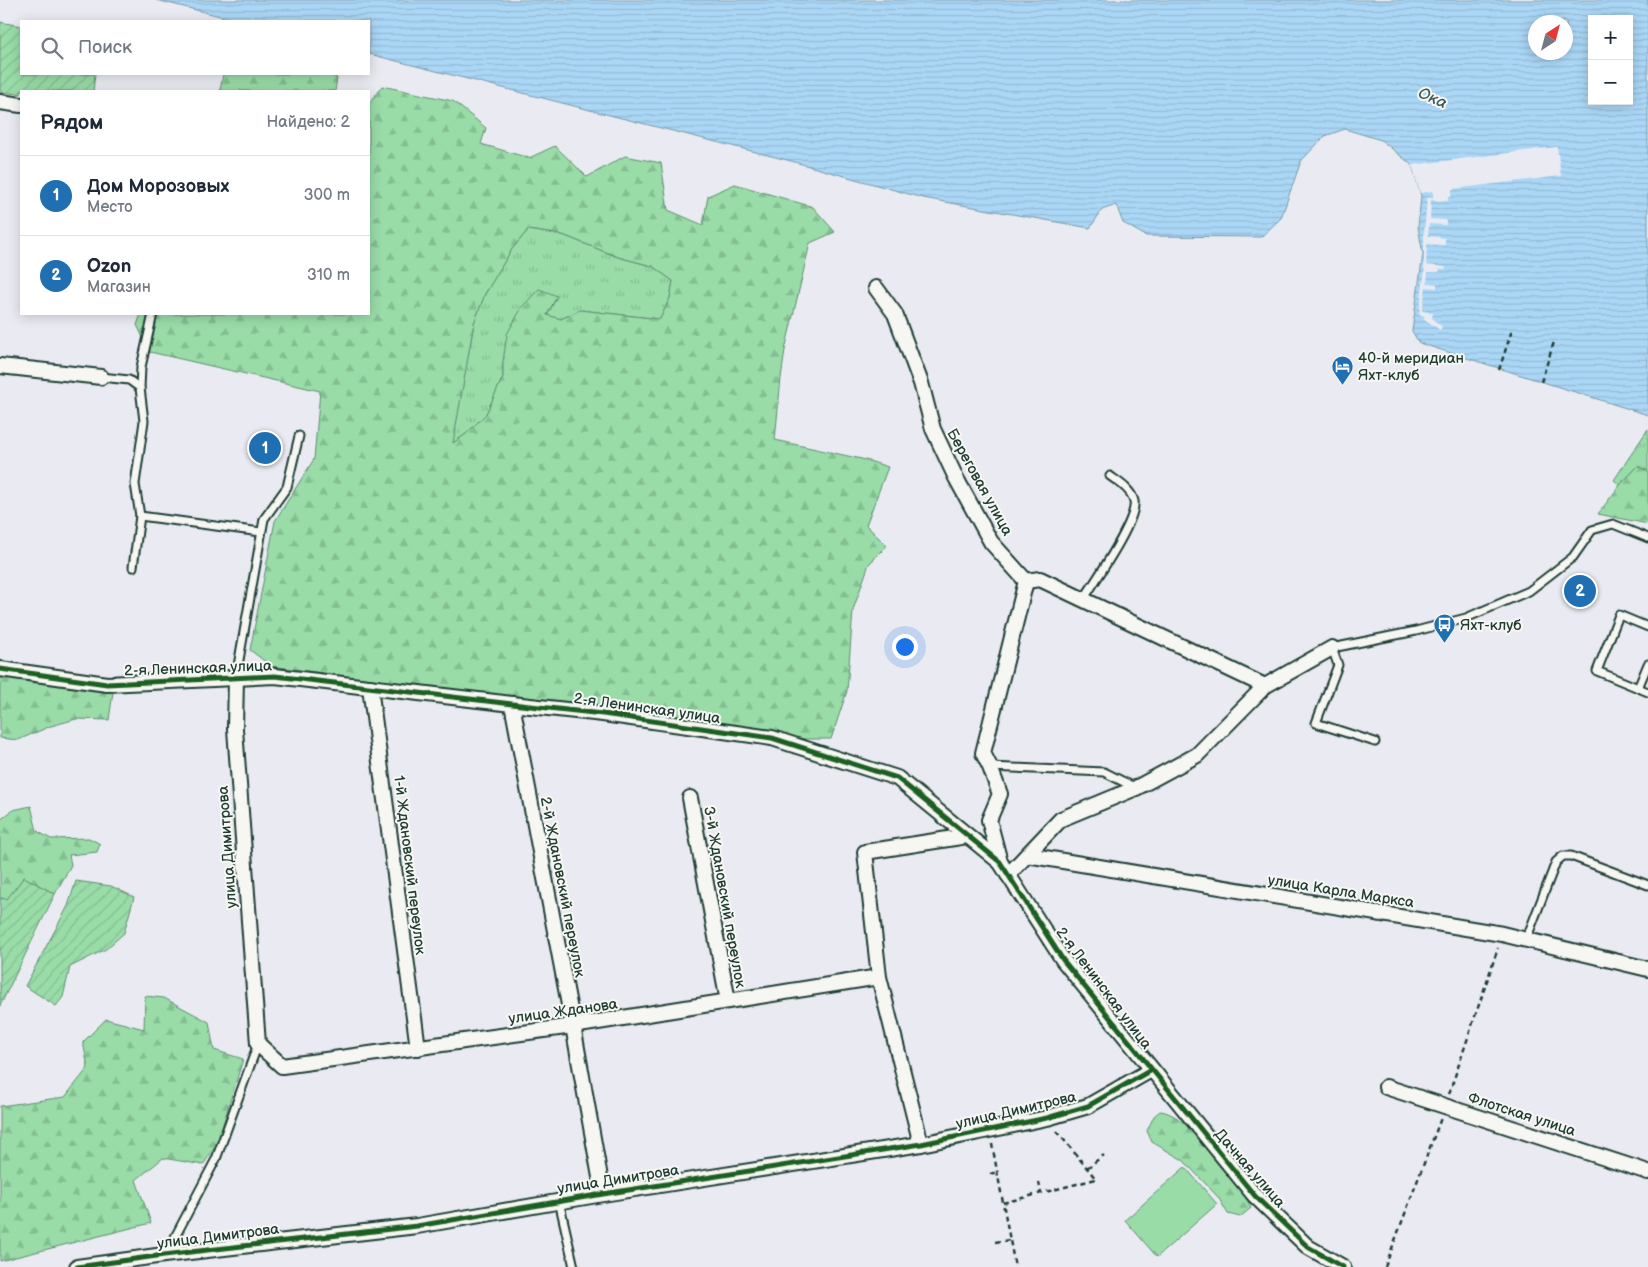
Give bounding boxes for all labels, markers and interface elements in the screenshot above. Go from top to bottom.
north arrow [1528,15,1573,60]
map controls [1588,15,1633,105]
button: + [1588,15,1633,60]
search box [20,20,370,75]
icon: search [38,34,66,62]
text: Поиск [78,36,132,59]
button: − [1588,60,1633,105]
water label: Ока [1415,84,1450,113]
text: Рядом [40,110,103,135]
text: Найдено: 2 [266,113,350,132]
text: Дом Морозовых [87,175,229,198]
text: 1 [53,186,59,205]
text: 300 m [304,186,350,205]
text: Место [87,198,133,217]
text: Ozon [87,255,131,278]
text: 2 [51,266,61,285]
text: 310 m [307,266,350,285]
text: Магазин [87,278,151,297]
place label: 40-й меридиан Яхт-клуб [1358,349,1464,385]
hotel icon: 40-й меридиан Яхт-клуб [1330,355,1354,386]
street label: Береговая улица [942,425,1017,539]
pin: 1 [249,429,281,467]
pin: 2 [1564,572,1596,610]
bus stop icon: Яхт-клуб [1432,613,1456,644]
place label: Яхт-клуб [1460,616,1521,635]
your location [892,634,918,660]
street label: 2-я Ленинская улица [124,656,272,681]
street label: 2-я Ленинская улица [572,689,722,728]
street label: 1-й Ждановский переулок [389,774,430,956]
street label: улица Димитрова [214,785,241,909]
street label: 2-й Ждановский переулок [536,795,589,979]
street label: 3-й Ждановский переулок [699,805,750,989]
street label: улица Карла Маркса [1267,871,1415,912]
street label: 2-я Ленинская улица [1052,924,1156,1053]
street label: улица Жданова [507,994,619,1029]
street label: улица Димитрова [954,1087,1078,1134]
street label: Флотская улица [1466,1088,1578,1141]
street label: Дачная улица [1210,1125,1289,1212]
street label: улица Димитрова [556,1160,680,1198]
street label: улица Димитрова [156,1220,280,1253]

